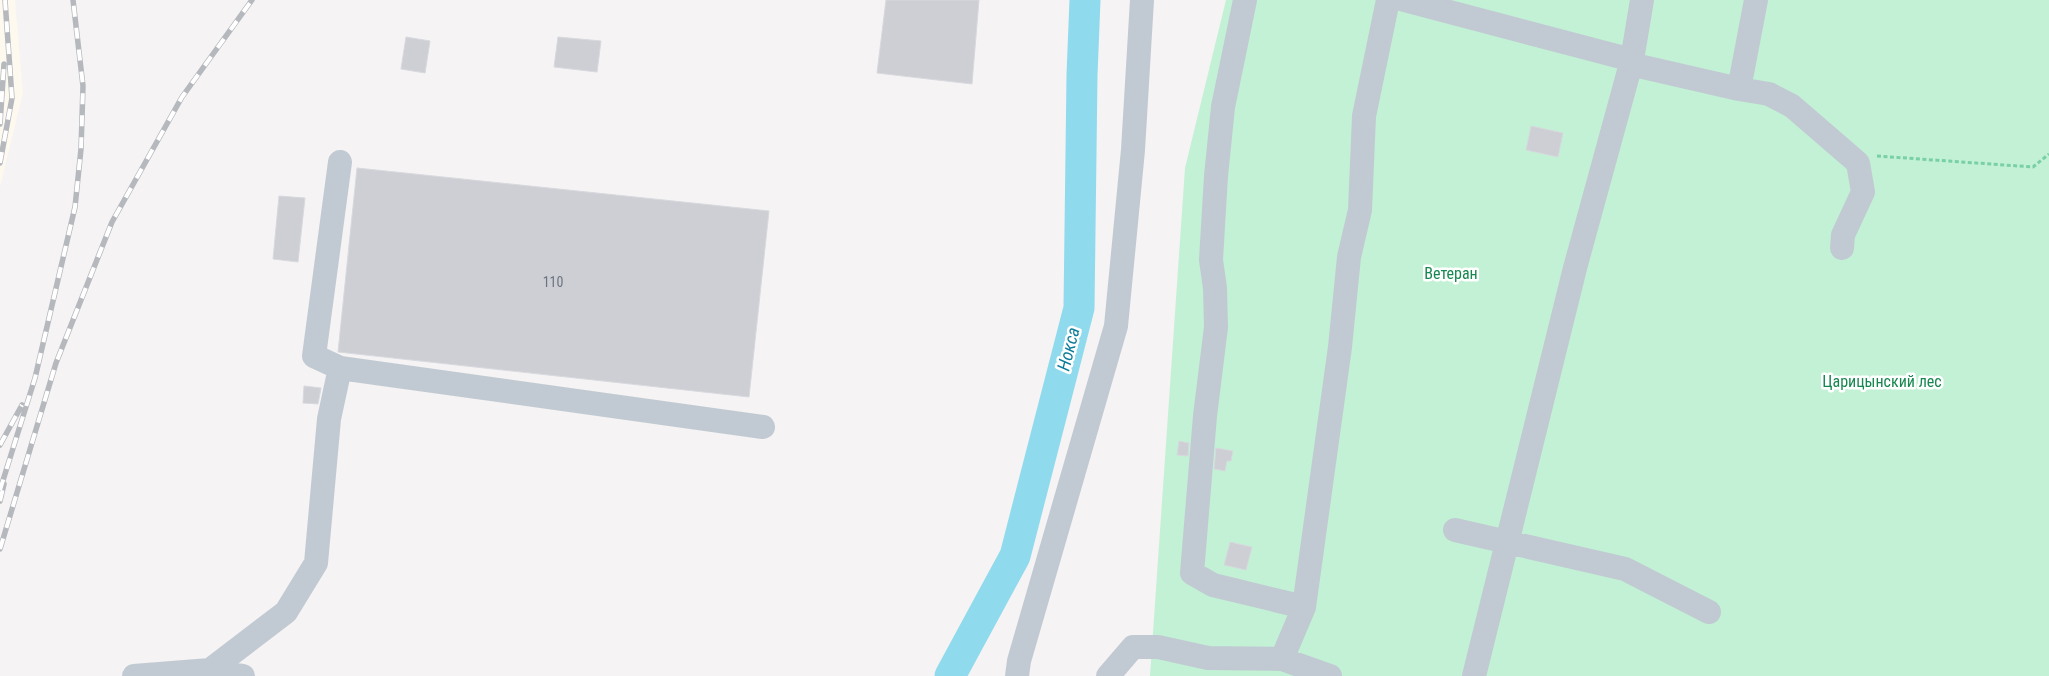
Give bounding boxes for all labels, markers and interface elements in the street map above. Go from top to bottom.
park label: Ветеран [1424,264,1478,283]
house number: 110 [543,274,563,290]
water label: Нокса [1052,325,1084,373]
park label: Царицынский лес [1822,372,1942,391]

